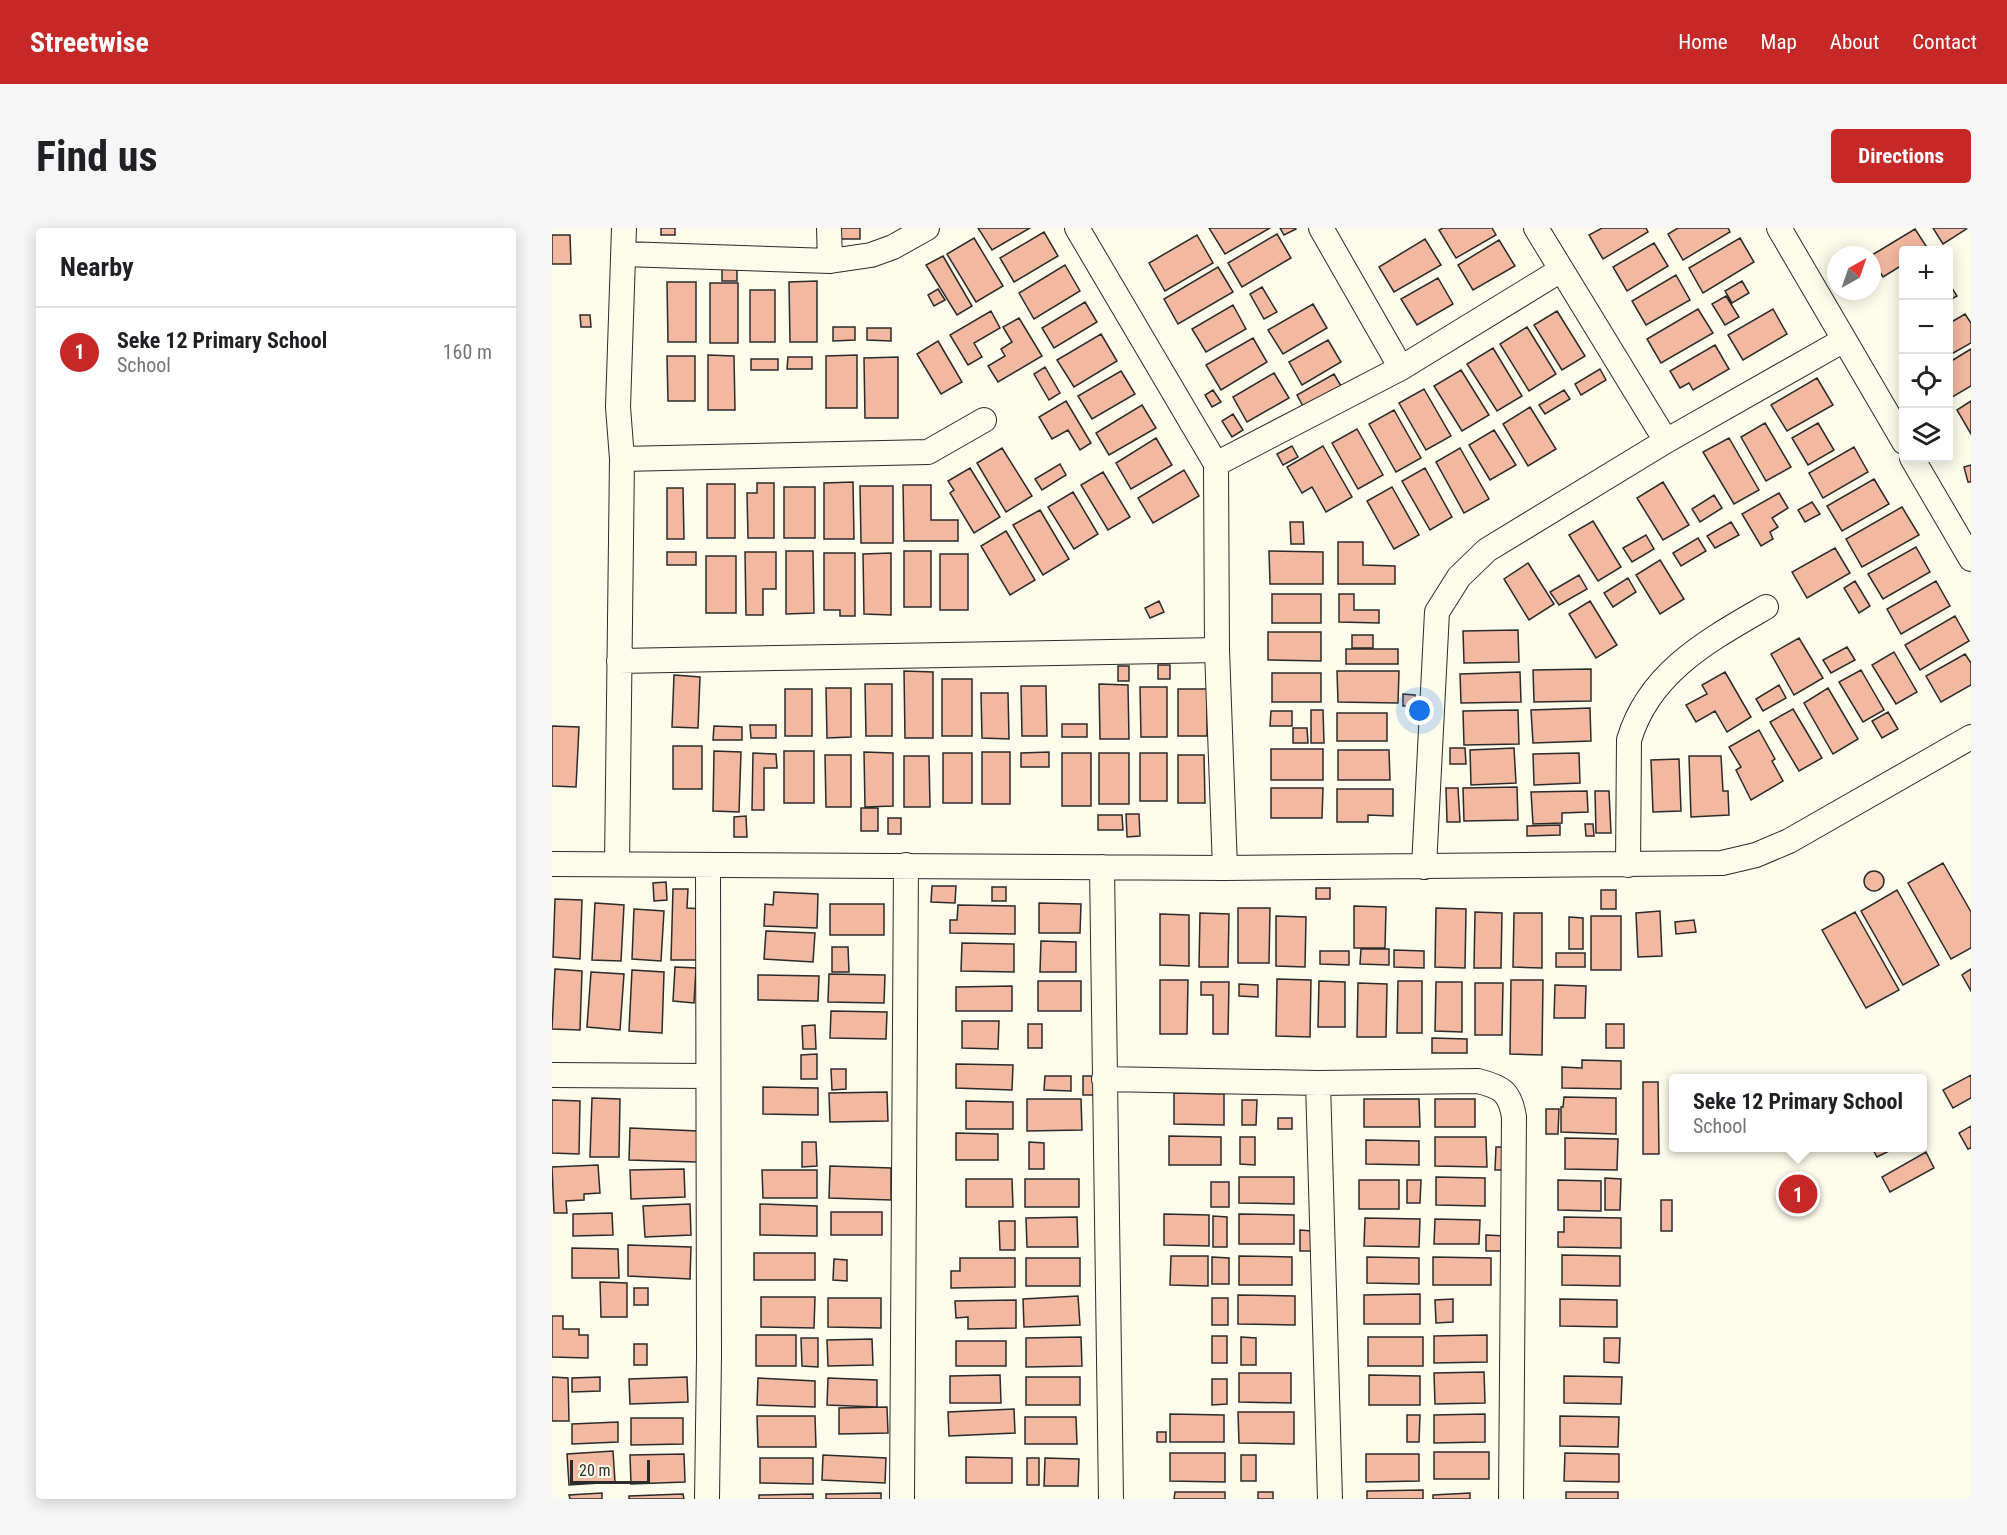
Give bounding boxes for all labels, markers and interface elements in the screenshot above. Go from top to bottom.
text: Streetwise [30,26,149,59]
text: Home [1678,30,1728,54]
text: Map [1761,30,1797,54]
text: About [1830,30,1879,54]
text: Contact [1912,30,1977,54]
button: Directions [1831,129,1971,183]
text: Find us [36,132,157,181]
north arrow [1827,246,1881,300]
map controls [1899,246,1953,462]
button: + [1899,246,1953,300]
text: Nearby [60,252,134,282]
button: − [1899,300,1953,354]
text: Seke 12 Primary School [117,328,327,353]
text: 1 [74,340,85,364]
text: 160 m [443,340,492,364]
text: School [117,353,171,377]
button: locate [1899,354,1953,408]
button: layers [1899,408,1953,462]
your location [1405,696,1434,725]
popup [1669,1074,1927,1152]
text: Seke 12 Primary School [1693,1089,1903,1114]
text: School [1693,1114,1747,1138]
pin: 1 [1778,1172,1818,1216]
scale bar [570,1457,650,1484]
text: 20 m [579,1461,611,1480]

